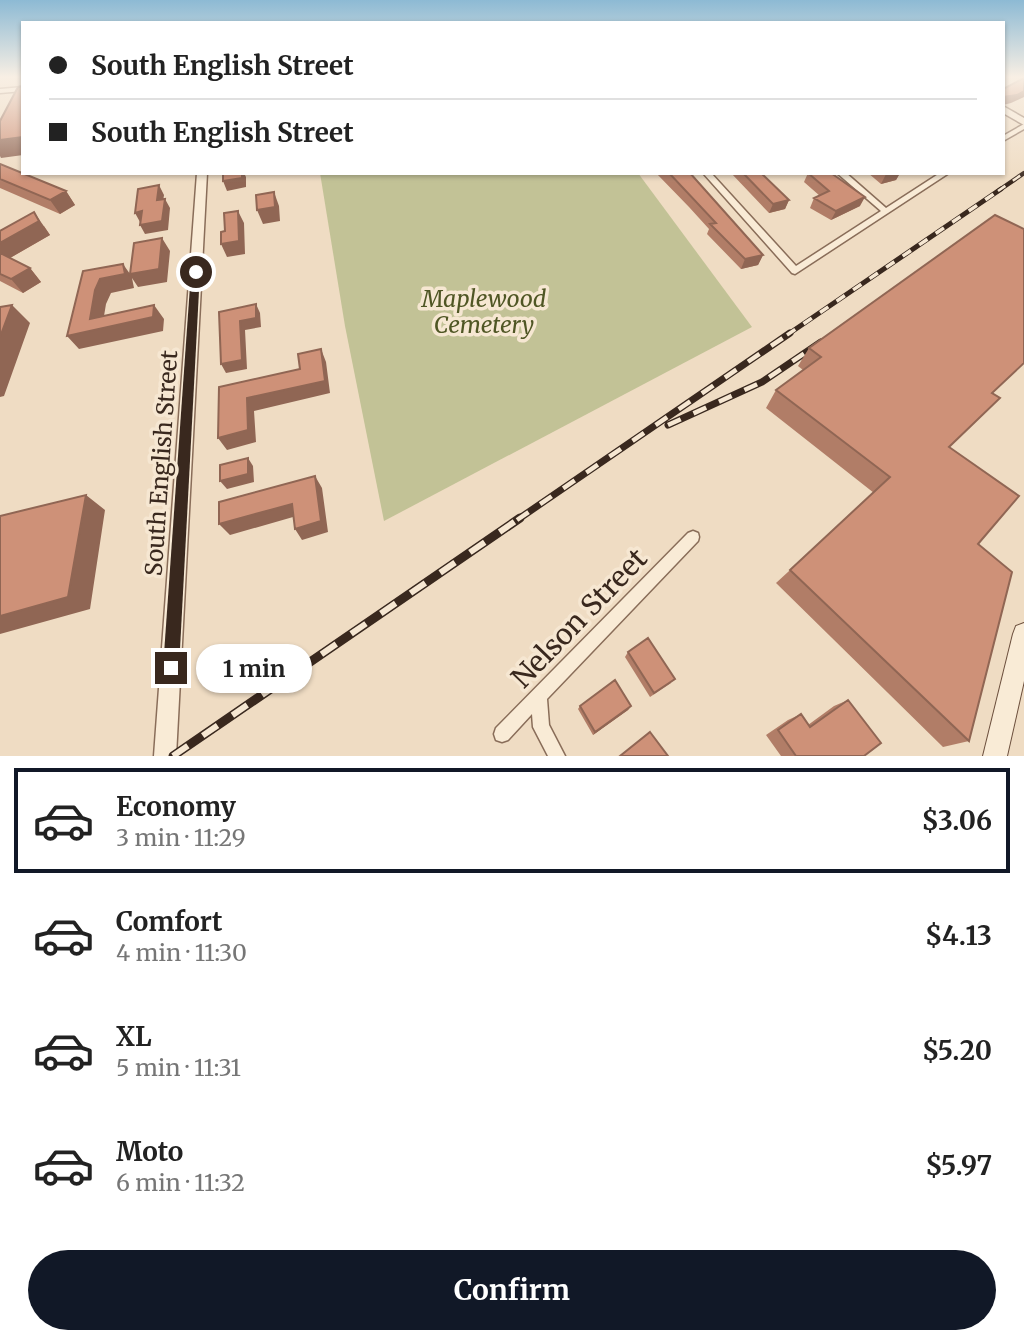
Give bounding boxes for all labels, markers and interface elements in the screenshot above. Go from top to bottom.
text: South English Street [91,49,354,82]
text: South English Street [91,116,354,149]
route start [180,256,212,288]
park label: Maplewood Cemetery [421,284,547,339]
street label: South English Street [139,349,183,577]
street label: Nelson Street [504,541,655,695]
callout: 1 min [196,644,311,692]
route end [155,652,187,684]
text: 1 min [223,654,285,683]
icon: car [32,789,95,852]
text: Economy [116,790,236,823]
text: $3.06 [922,804,992,837]
text: 3 min · 11:29 [116,823,246,852]
icon: car [32,904,95,967]
text: Comfort [116,905,222,938]
text: $4.13 [925,919,992,952]
text: 4 min · 11:30 [116,938,247,967]
icon: car [32,1019,95,1082]
text: XL [116,1020,152,1053]
text: $5.20 [922,1034,992,1067]
text: 5 min · 11:31 [116,1053,241,1082]
icon: car [32,1134,95,1197]
text: Moto [116,1135,183,1168]
text: $5.97 [925,1149,992,1182]
text: 6 min · 11:32 [116,1168,245,1197]
button: Confirm [28,1250,996,1330]

